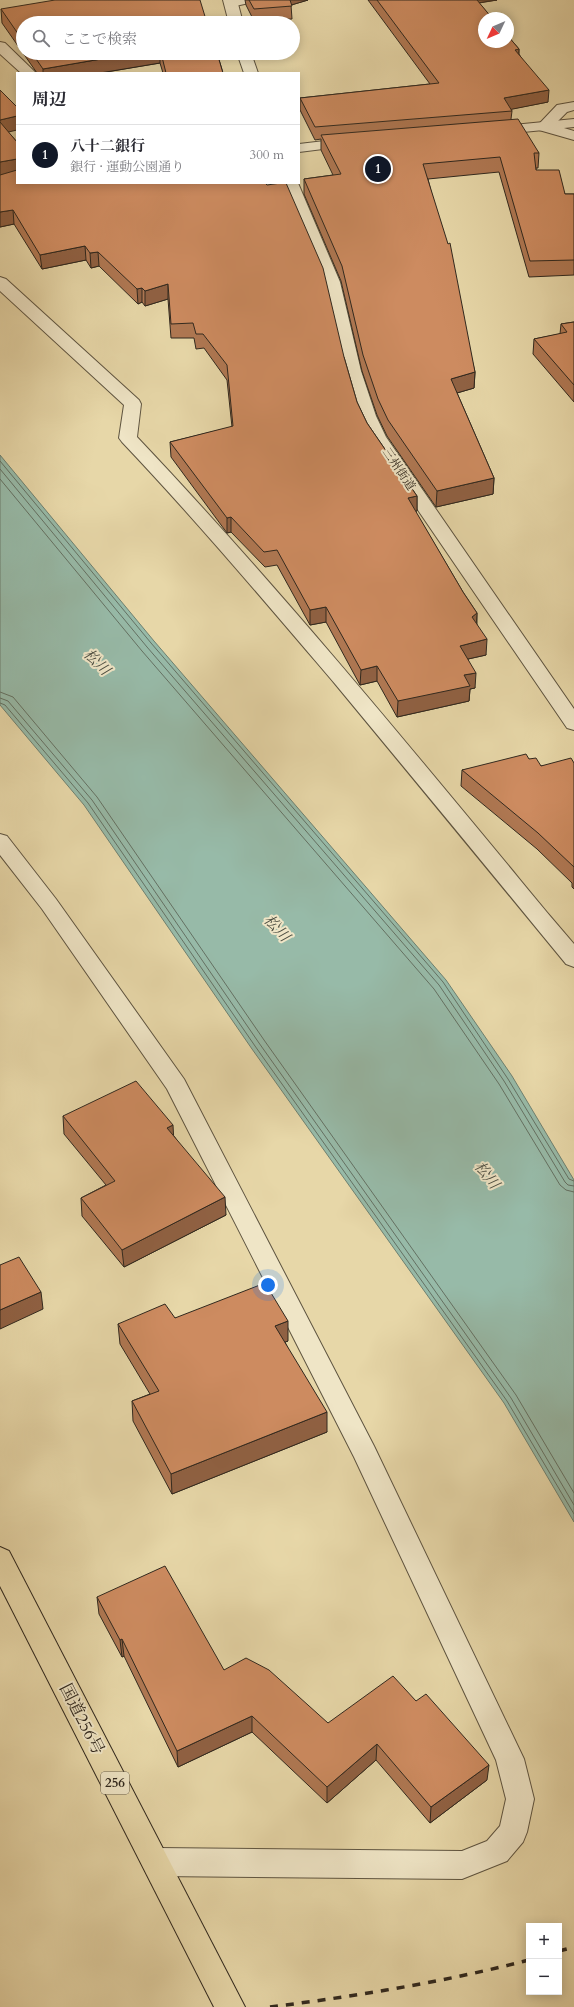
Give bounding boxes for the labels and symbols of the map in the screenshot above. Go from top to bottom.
north arrow [478,12,514,48]
pin: 1 [365,154,391,184]
street label: 三州街道 [379,445,419,493]
water label: 松川 [79,644,116,681]
water label: 松川 [259,910,296,947]
water label: 松川 [470,1157,505,1194]
your location [258,1275,278,1295]
street label: 国道256号 [54,1679,110,1759]
road number: 256 [101,1772,129,1794]

